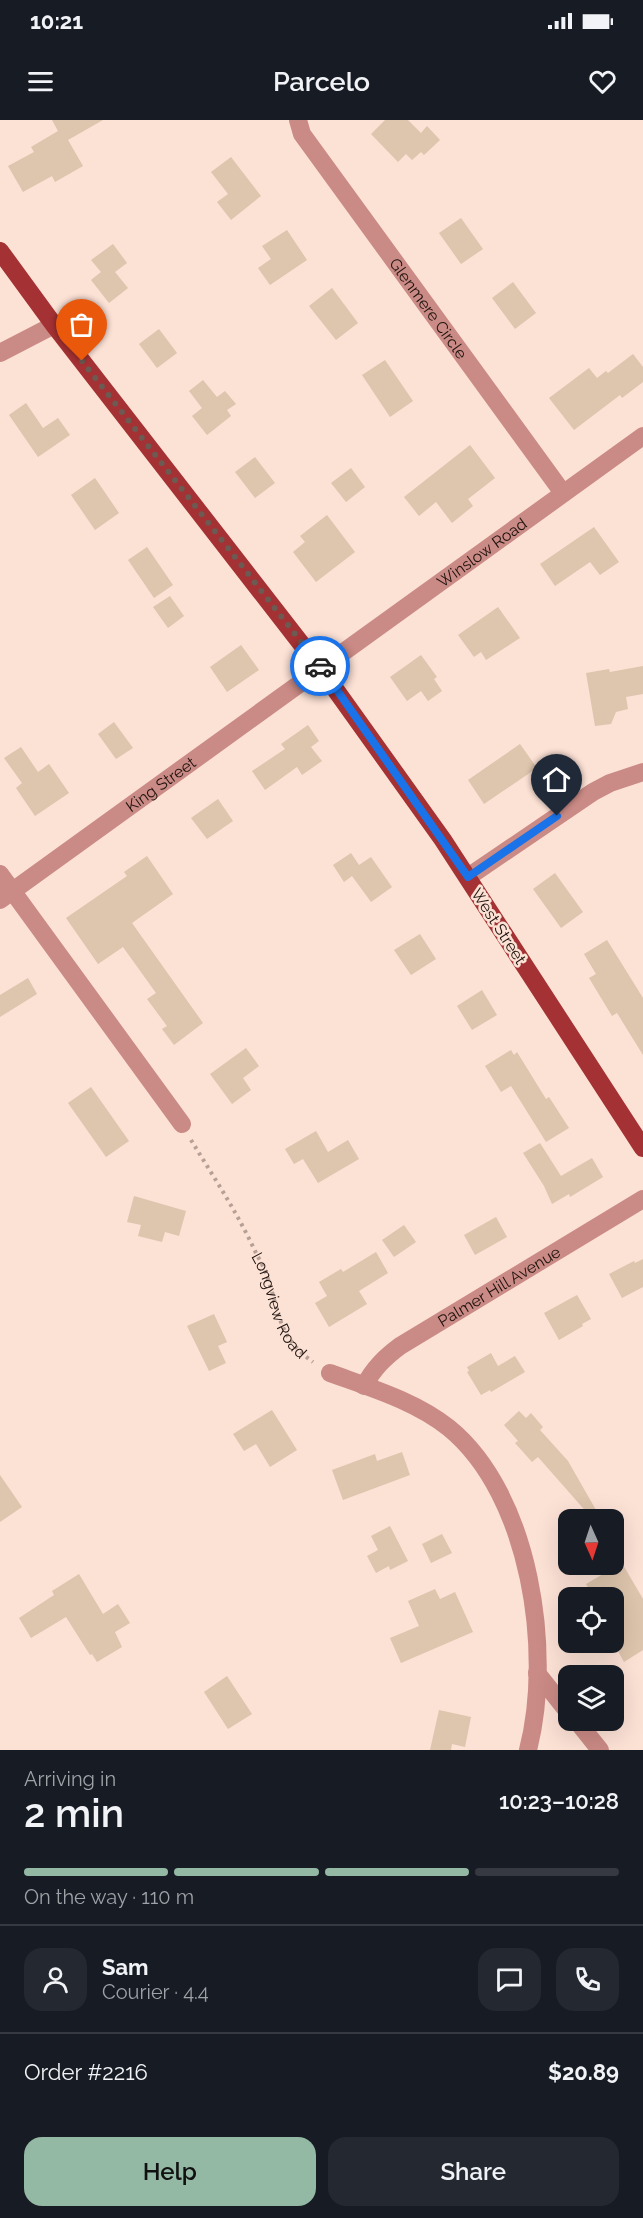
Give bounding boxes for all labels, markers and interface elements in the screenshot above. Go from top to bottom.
text: 10:21 [30,8,83,34]
icon: menu [24,65,57,98]
icon: heart [586,65,619,98]
text: Parcelo [273,66,370,97]
street label: Glenmere Circle [385,254,471,363]
pin [56,299,107,361]
icon: bag [65,308,98,341]
street label: Winslow Road [433,514,531,592]
courier [290,636,350,696]
icon: car [304,650,337,683]
street label: King Street [122,753,200,816]
pin [531,754,582,816]
icon: home [540,763,573,796]
street label: West Street [467,885,530,968]
street label: Palmer Hill Avenue [435,1242,564,1331]
street label: Longview Road [247,1249,311,1363]
north arrow [558,1509,624,1575]
map controls [558,1509,624,1731]
button: locate [558,1587,624,1653]
button: layers [558,1665,624,1731]
text: Arriving in [24,1767,116,1791]
text: 10:23–10:28 [499,1788,619,1814]
text: 2 min [24,1790,124,1836]
text: On the way · 110 m [24,1885,194,1909]
button: person [24,1948,87,2011]
button: chat [478,1948,541,2011]
button: phone [556,1948,619,2011]
text: Sam [102,1954,149,1980]
text: Courier · 4.4 [102,1980,209,2004]
text: Order #2216 [24,2059,148,2085]
text: $20.89 [548,2059,619,2085]
button: Help [24,2137,316,2206]
button: Share [328,2137,619,2206]

